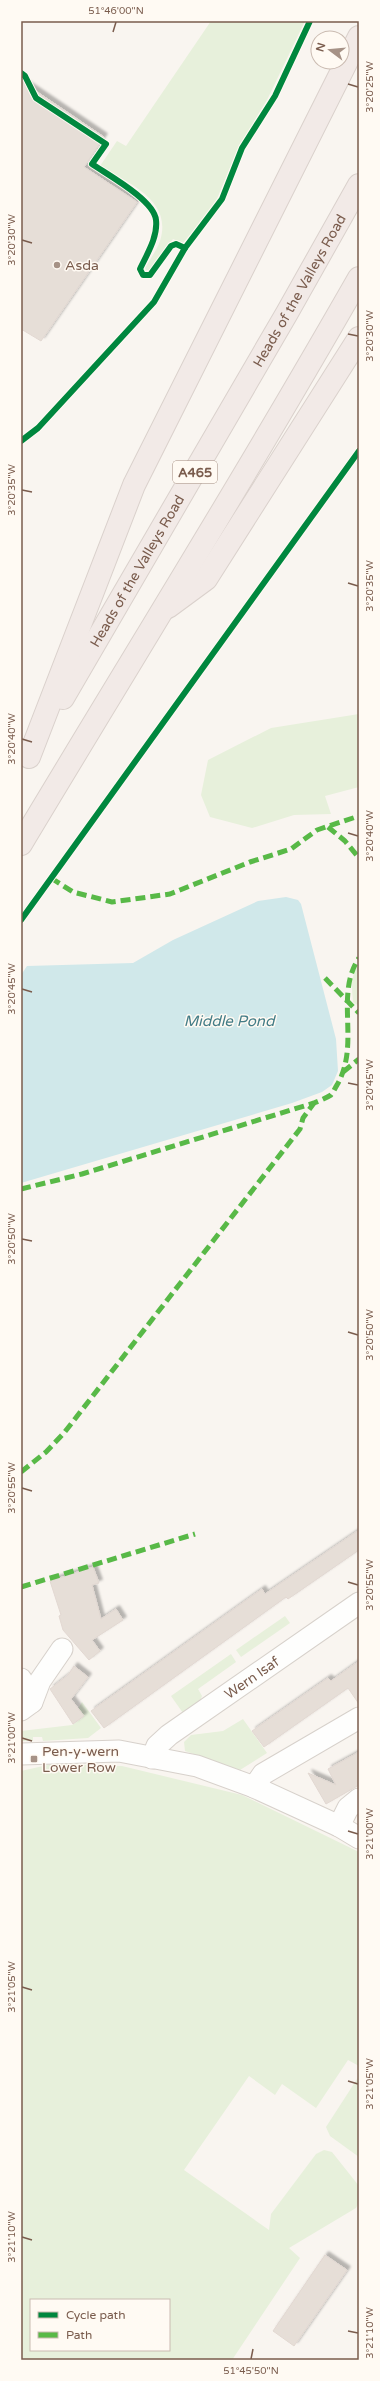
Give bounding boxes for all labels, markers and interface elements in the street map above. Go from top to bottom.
text: 51°46'00"N [88,5,144,17]
north arrow [310,30,350,70]
text: N [313,41,328,53]
text: 3°20'25"W [364,61,376,113]
street label: Heads of the Valleys Road [249,211,350,370]
text: 3°20'30"W [6,214,18,266]
place label: Asda [65,257,99,274]
marker: Asda [52,260,62,270]
text: 3°20'30"W [364,310,376,362]
road number: A465 [173,461,217,483]
text: 3°20'35"W [6,464,18,516]
street label: Heads of the Valleys Road [86,492,188,650]
text: 3°20'35"W [364,560,376,612]
text: 3°20'40"W [6,713,18,765]
text: 3°20'40"W [364,810,376,862]
text: 3°20'45"W [6,963,18,1015]
water label: Middle Pond [184,1012,276,1030]
text: 3°20'45"W [364,1059,376,1111]
text: 3°20'50"W [6,1213,18,1265]
text: 3°20'50"W [364,1309,376,1361]
text: 3°20'55"W [6,1462,18,1514]
text: 3°20'55"W [364,1559,376,1611]
street label: Wern Isaf [221,1653,283,1703]
text: 3°21'00"W [6,1712,18,1764]
place label: Pen-y-wern Lower Row [42,1743,119,1776]
marker: Pen-y-wern Lower Row [29,1754,39,1764]
text: 3°21'00"W [364,1808,376,1860]
text: 3°21'05"W [6,1961,18,2013]
text: 3°21'05"W [364,2058,376,2110]
text: 3°21'10"W [6,2211,18,2263]
legend [30,2299,170,2351]
text: 3°21'10"W [364,2307,376,2359]
text: Cycle path [66,2308,125,2322]
text: Path [66,2328,92,2342]
text: 51°45'50"N [223,2365,279,2377]

